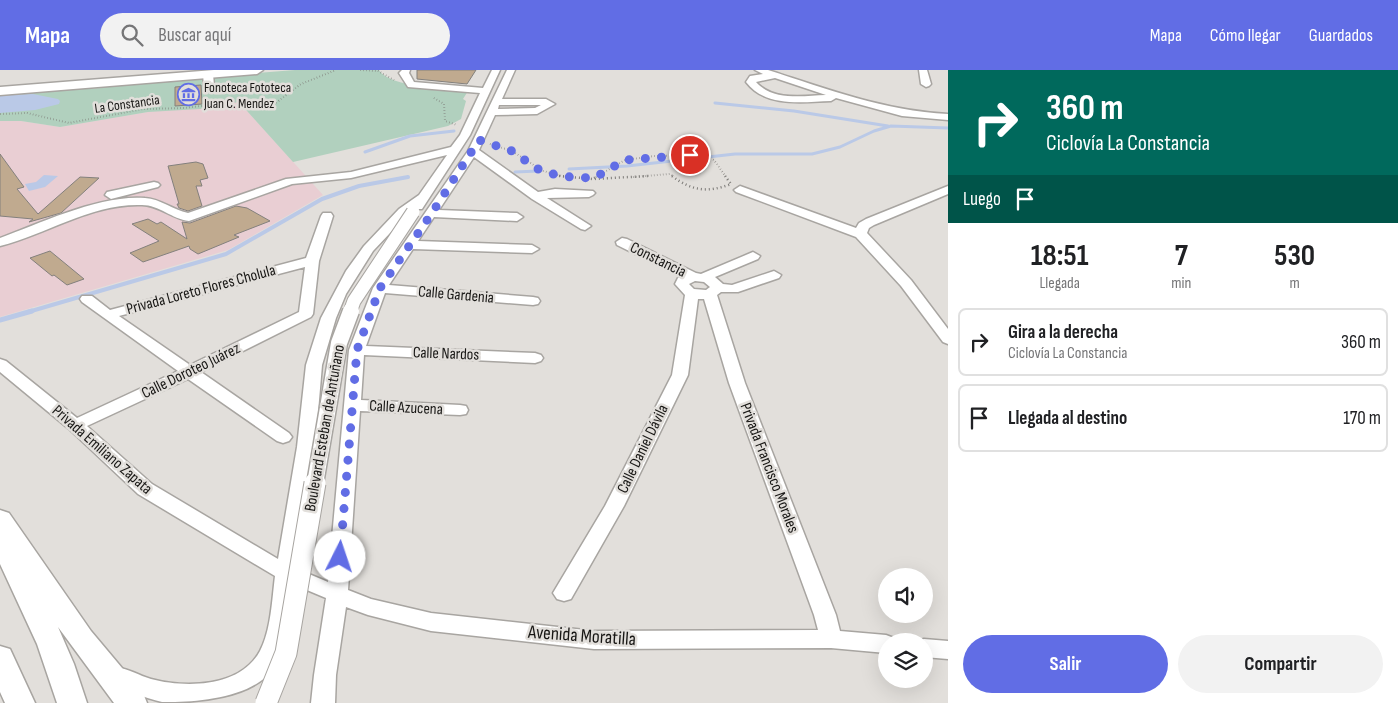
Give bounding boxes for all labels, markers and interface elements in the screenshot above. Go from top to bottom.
search box [100,13,450,58]
text: Mapa [25,21,70,50]
icon: search [118,21,146,49]
text: Buscar aquí [158,24,231,47]
text: Mapa [1150,25,1182,46]
text: Cómo llegar [1210,25,1281,46]
text: Guardados [1309,25,1373,46]
place label: Fonoteca Fototeca Juan C. Mendez [203,79,291,112]
museum icon: Fonoteca Fototeca Juan C. Mendez [176,83,200,107]
text: 360 m [1046,87,1123,130]
icon: right [963,90,1028,155]
street label: La Constancia [93,91,161,117]
text: Ciclovía La Constancia [1046,130,1210,157]
pin [669,134,711,176]
icon: arrive [676,141,704,169]
icon: arrive [1011,185,1039,213]
text: Luego [963,188,1001,211]
street label: Constancia [627,238,689,282]
text: 18:51 [1031,238,1088,274]
text: 7 [1175,238,1188,274]
text: 530 [1274,238,1315,274]
street label: Privada Loreto Flores Cholula [124,261,278,319]
text: Llegada [1039,274,1080,293]
text: min [1171,274,1191,293]
text: m [1290,274,1300,293]
street label: Calle Gardenia [417,282,495,308]
text: Gira a la derecha [1008,321,1118,344]
icon: right [965,328,993,356]
text: 360 m [1341,331,1381,354]
street label: Calle Doroteo Juárez [139,339,244,403]
street label: Boulevard Esteban de Antuñano [301,343,349,513]
street label: Calle Nardos [413,343,480,365]
text: Ciclovía La Constancia [1008,344,1127,363]
street label: Calle Azucena [369,397,443,419]
street label: Privada Francisco Morales [735,400,803,536]
street label: Privada Emiliano Zapata [48,401,156,499]
street label: Calle Daniel Dávila [613,402,673,496]
icon: arrive [965,404,993,432]
text: Llegada al destino [1008,407,1127,430]
text: 170 m [1343,407,1381,430]
position arrow [313,530,365,582]
map controls [878,568,933,688]
button: sound [878,568,933,623]
street label: Avenida Moratilla [526,621,637,651]
button: layers [878,633,933,688]
button: Salir [963,635,1168,693]
button: Compartir [1178,635,1383,693]

